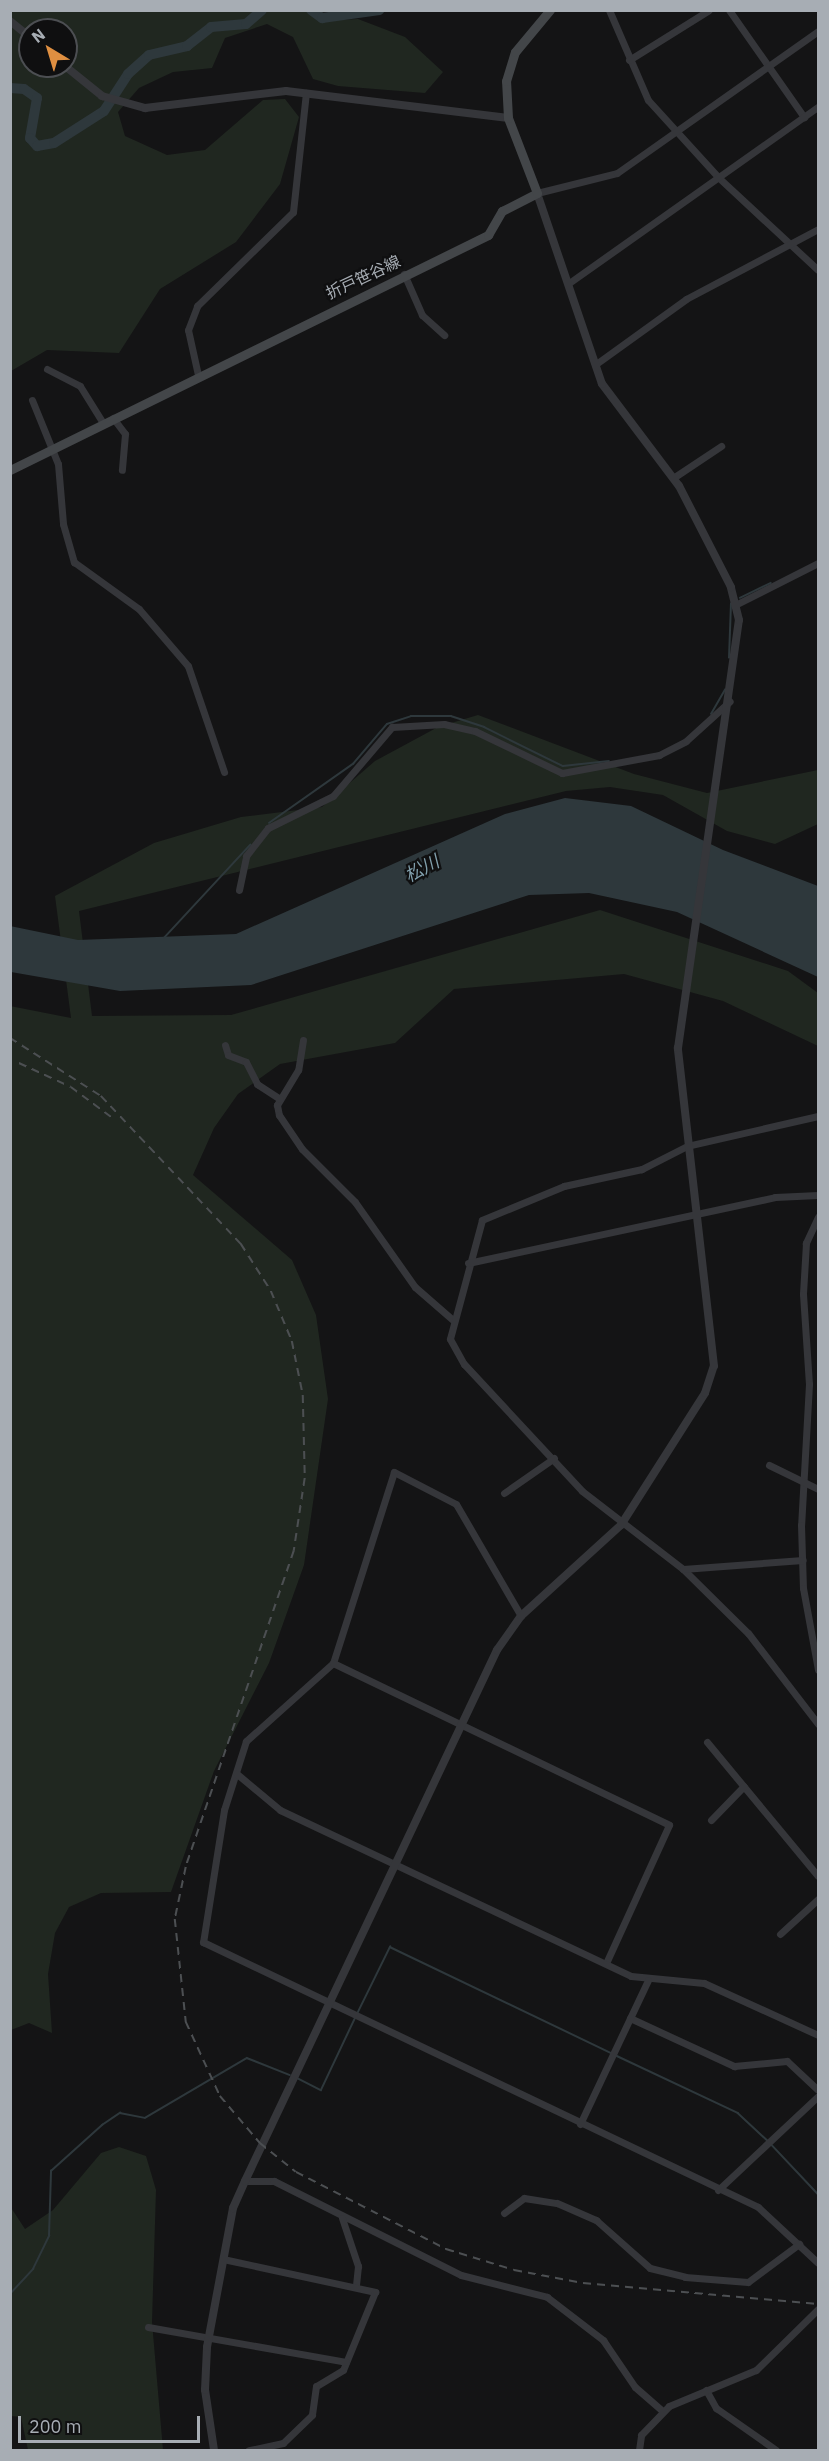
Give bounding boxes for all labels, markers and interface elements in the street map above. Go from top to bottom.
north arrow [18,18,78,78]
text: N [27,24,49,47]
street label: 折戸笹谷線 [323,251,403,303]
water label: 松川 [401,851,443,887]
scale bar [21,2404,202,2442]
text: 200 m [29,2415,81,2438]

